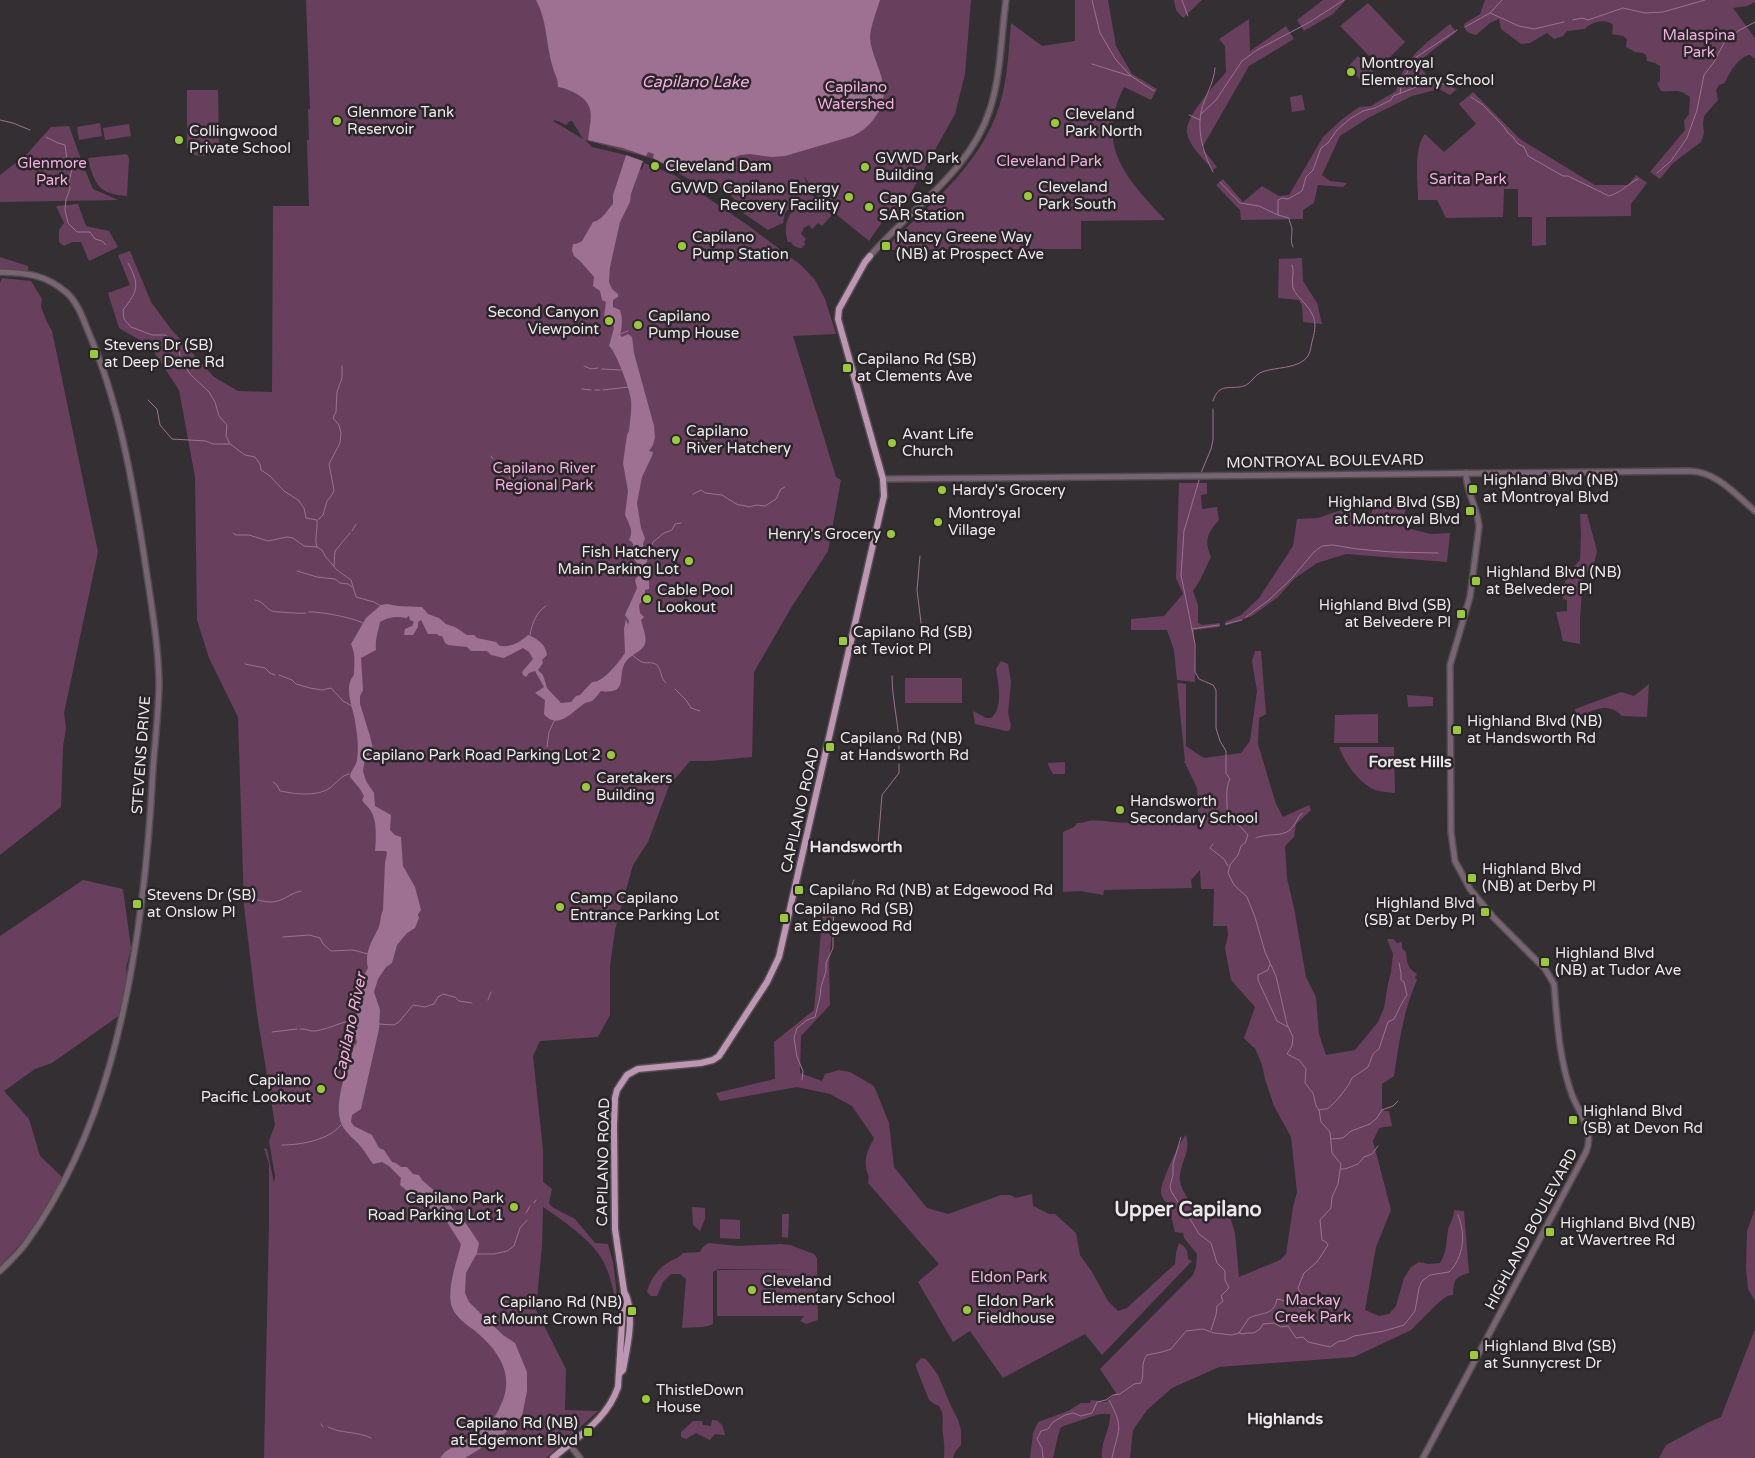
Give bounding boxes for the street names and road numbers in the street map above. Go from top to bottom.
street label: MONTROYAL BOULEVARD [1226,450,1424,472]
street label: STEVENS DRIVE [128,695,154,815]
street label: CAPILANO ROAD [777,745,823,875]
street label: CAPILANO ROAD [593,1097,613,1227]
street label: HIGHLAND BOULEVARD [1481,1145,1581,1313]

